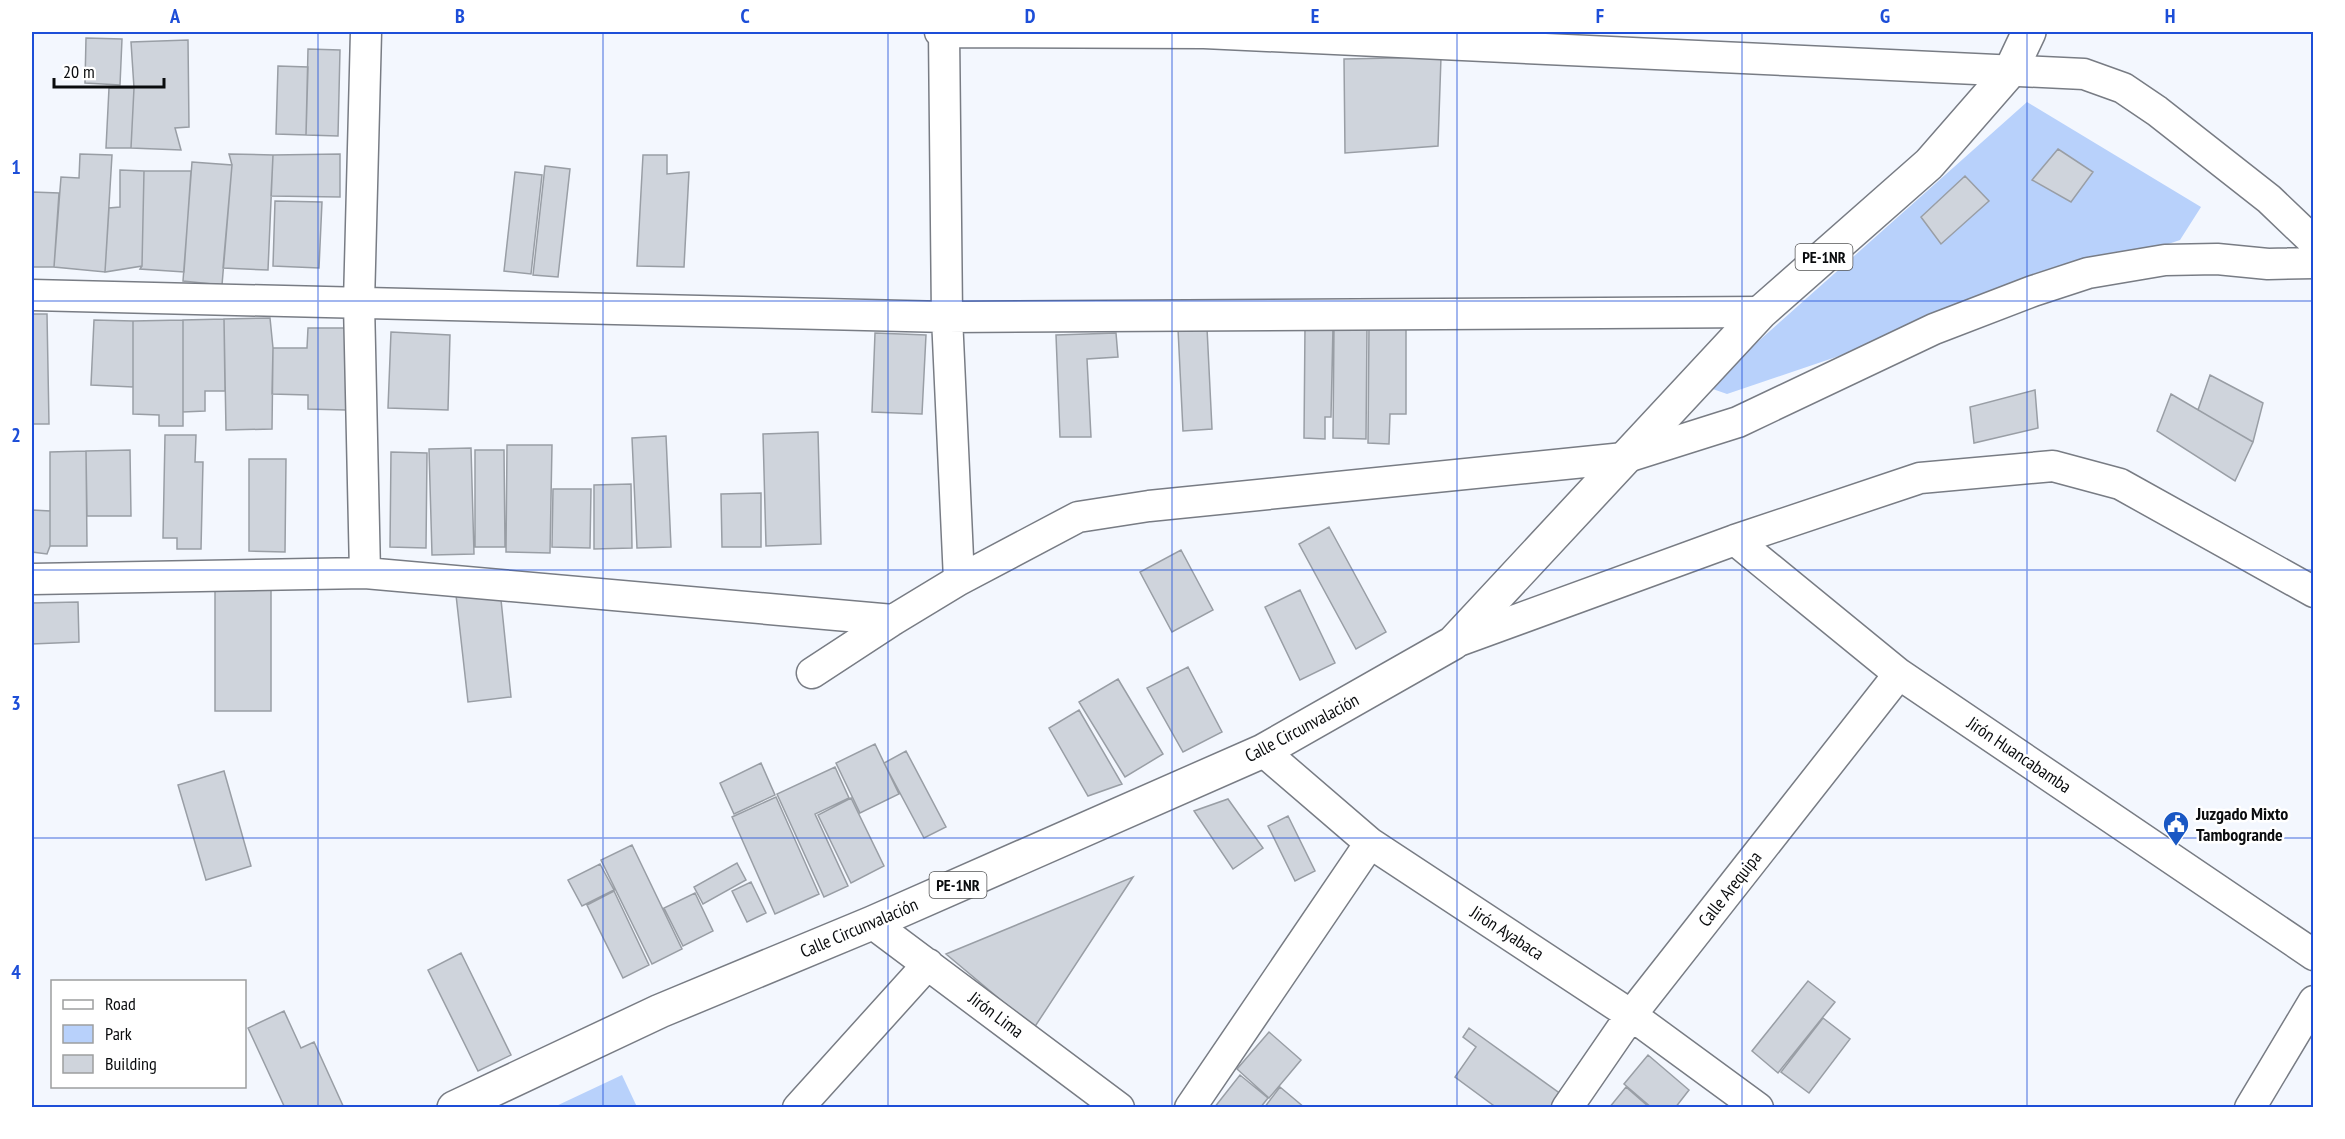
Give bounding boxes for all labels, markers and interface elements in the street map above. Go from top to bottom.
text: A [169,3,181,29]
text: B [455,3,465,29]
text: C [740,3,750,29]
text: D [1025,3,1036,29]
text: E [1311,3,1319,29]
text: F [1596,3,1604,29]
text: G [1880,3,1890,29]
text: H [2165,3,2175,29]
scale bar [54,51,164,89]
text: 20 m [63,60,95,83]
text: 1 [11,154,21,180]
road number: PE-1NR [1796,244,1852,270]
text: 2 [11,422,21,448]
street label: Calle Circunvalación [1241,688,1363,767]
text: 3 [11,690,21,716]
street label: Jirón Huancabamba [1962,711,2076,798]
place label: Juzgado Mixto Tambogrande [2195,802,2288,846]
public building icon: Juzgado Mixto Tambogrande [2161,809,2191,847]
street label: Calle Arequipa [1693,846,1766,931]
road number: PE-1NR [930,872,986,898]
street label: Calle Circunvalación [796,892,921,963]
street label: Jirón Ayabaca [1465,900,1548,965]
text: 4 [11,959,21,985]
legend [51,980,246,1088]
street label: Jirón Lima [963,986,1028,1043]
text: Road [105,992,136,1015]
text: Park [105,1022,132,1045]
text: Building [105,1052,157,1075]

